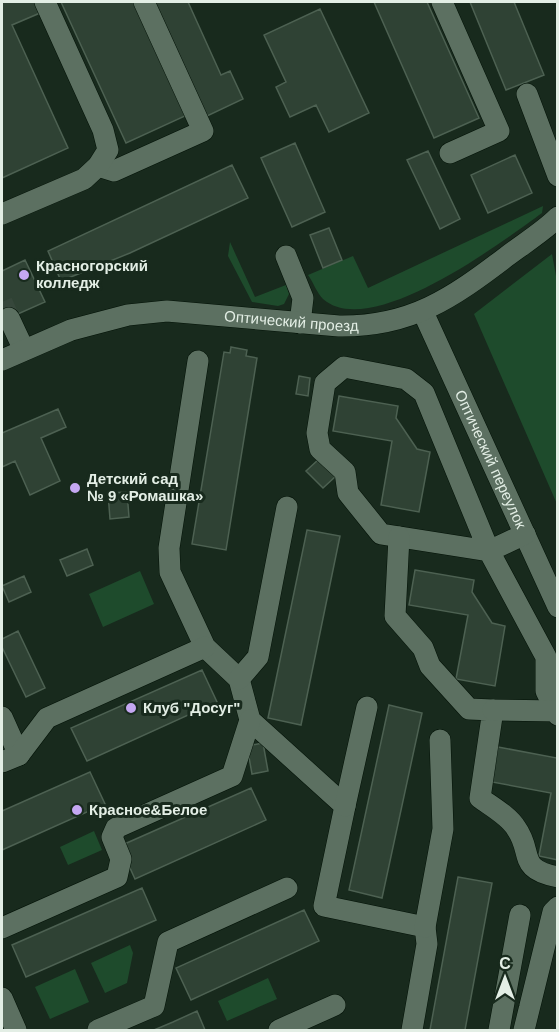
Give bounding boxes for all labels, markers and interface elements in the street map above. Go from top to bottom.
place label: Красногорский колледж [36,257,148,291]
marker: Красногорский колледж [17,268,31,282]
street label: Оптический проезд [223,307,359,334]
street label: Оптический переулок [452,387,530,531]
place label: Детский сад № 9 «Ромашка» [87,470,203,504]
marker: Детский сад № 9 «Ромашка» [68,481,82,495]
place label: Клуб "Досуг" [143,699,240,716]
marker: Клуб "Досуг" [124,701,138,715]
place label: Красное&Белое [89,801,207,818]
marker: Красное&Белое [70,803,84,817]
north arrow [475,948,535,1008]
text: С [499,955,511,972]

